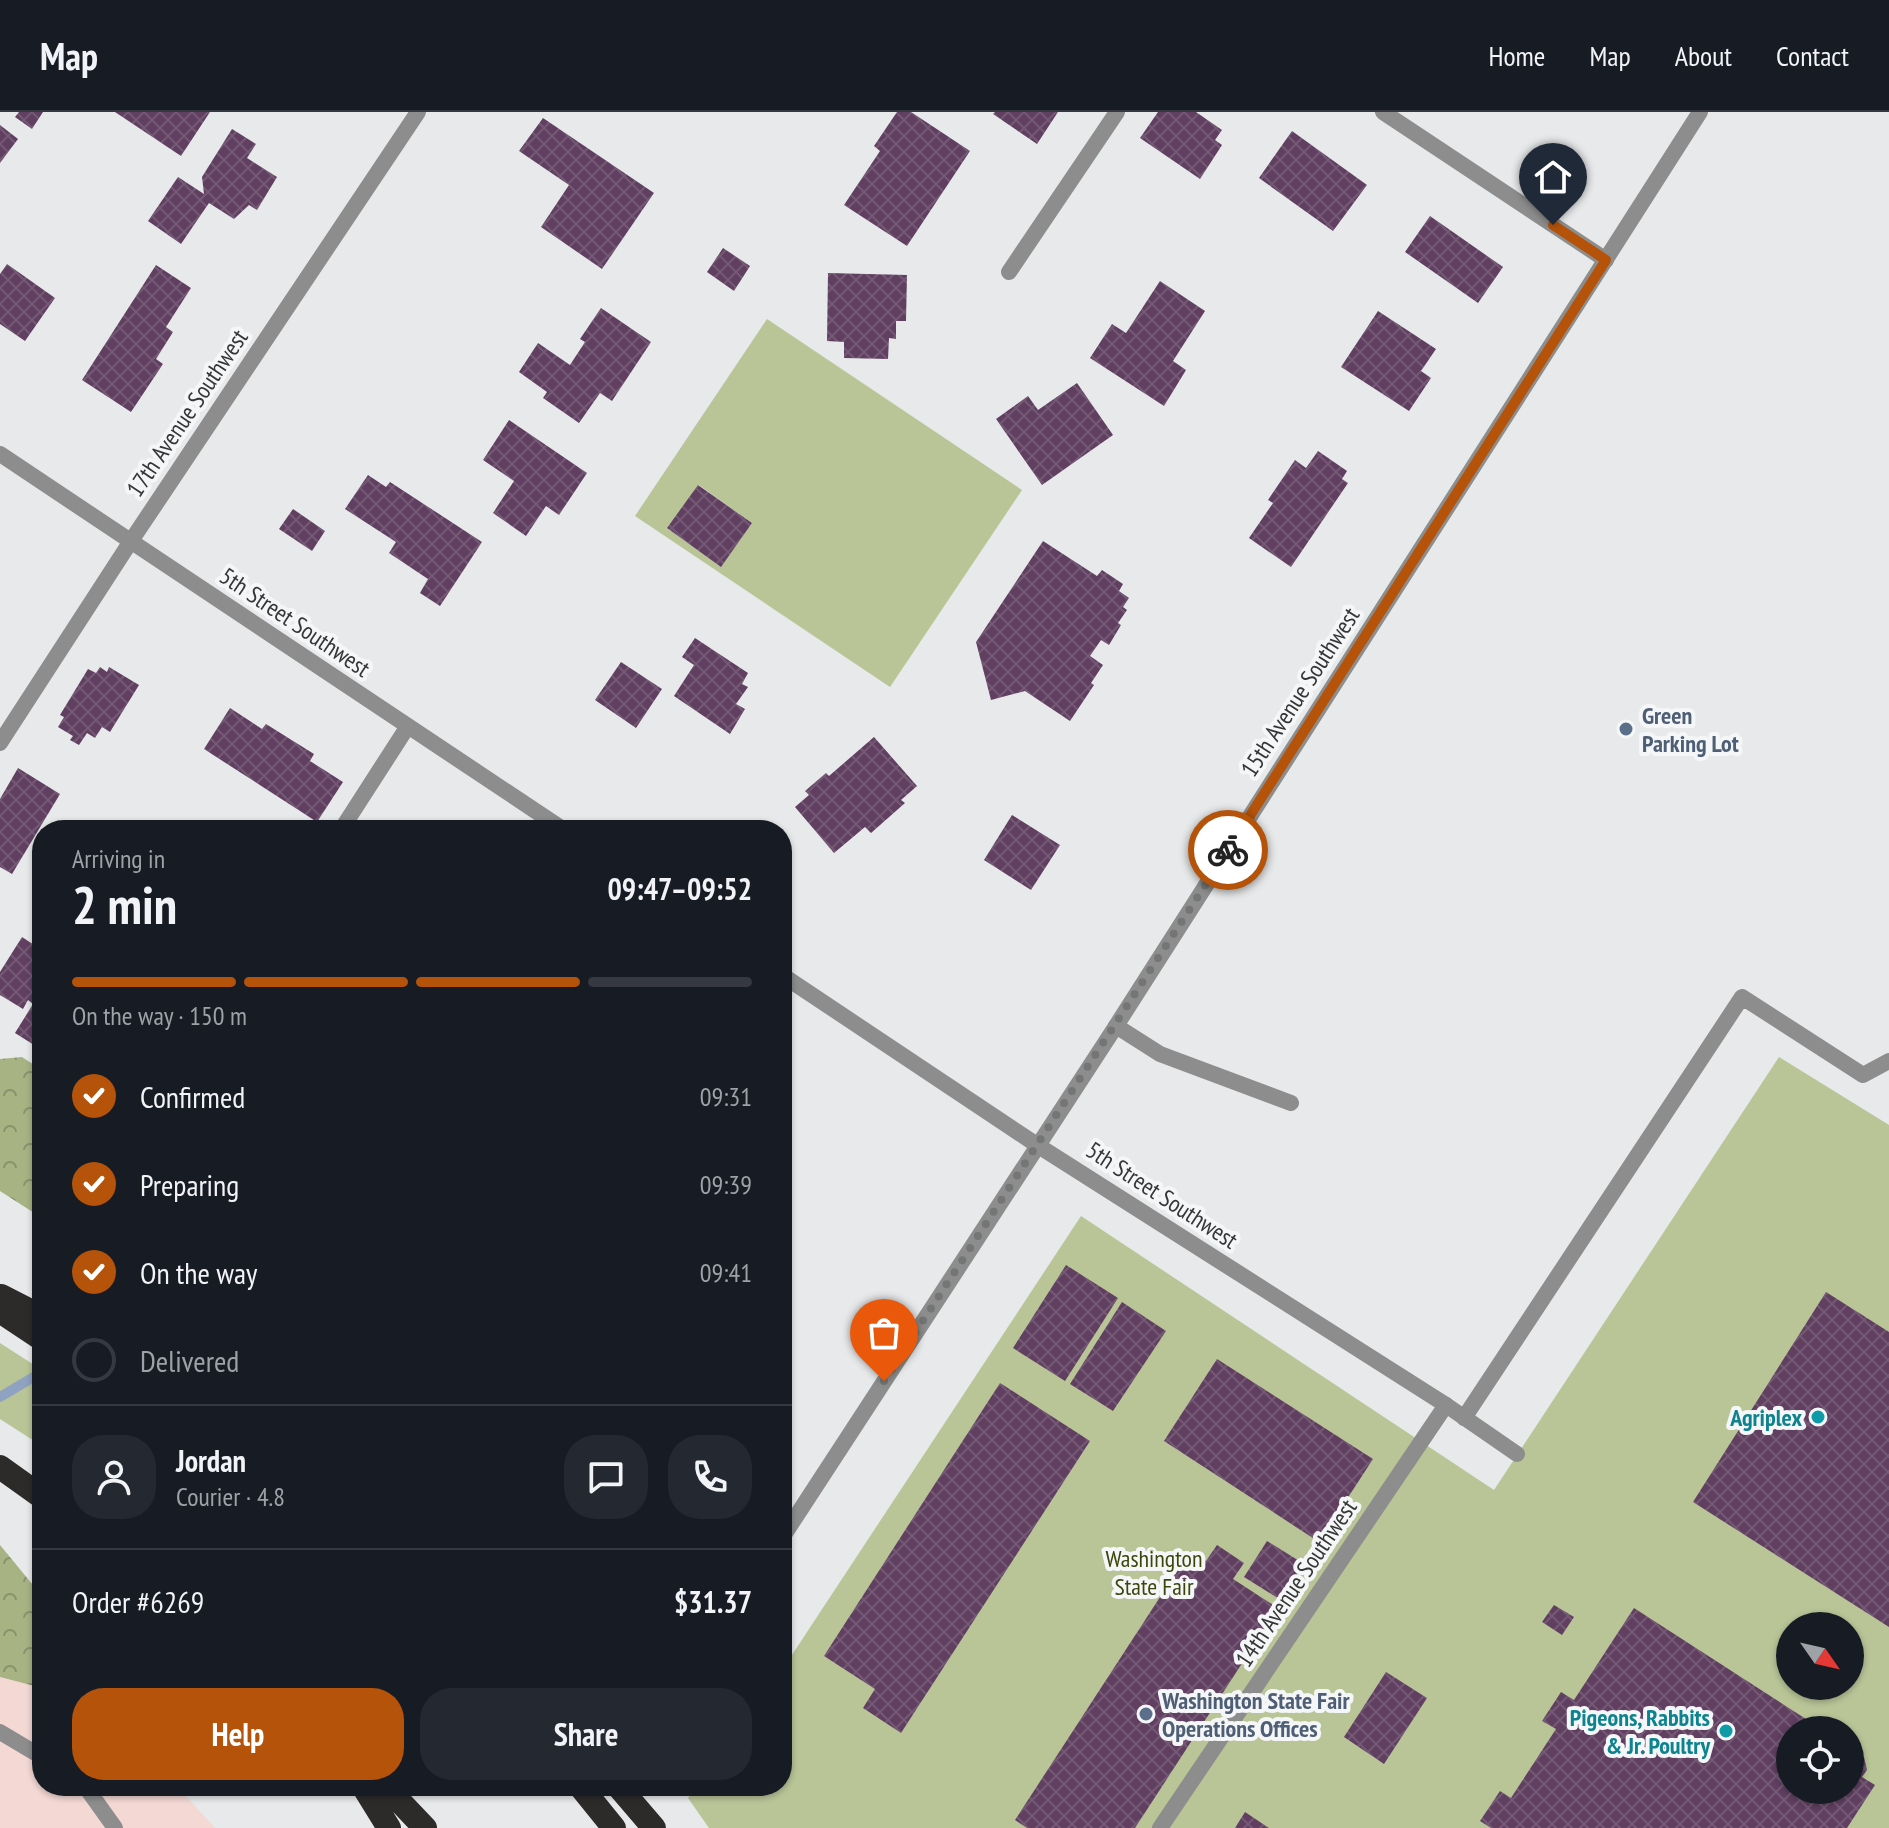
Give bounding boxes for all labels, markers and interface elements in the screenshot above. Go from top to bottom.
text: Map [40,31,98,80]
text: Home [1489,37,1545,74]
text: Map [1589,37,1631,74]
text: About [1675,37,1732,74]
text: Contact [1776,37,1849,74]
pin [1519,143,1587,225]
icon: home [1531,155,1575,199]
street label: 17th Avenue Southwest [119,323,255,503]
street label: 5th Street Southwest [214,560,376,684]
street label: 15th Avenue Southwest [1234,601,1367,783]
place label: Green Parking Lot [1642,700,1739,759]
marker: Green Parking Lot [1617,720,1635,738]
courier [1188,810,1268,890]
icon: bike [1206,828,1250,872]
text: Arriving in [72,842,165,875]
text: 09:47–09:52 [608,869,752,908]
text: 2 min [72,871,177,938]
text: On the way · 150 m [72,999,247,1032]
icon: check [72,1074,116,1118]
text: Confirmed [140,1077,245,1116]
text: 09:31 [700,1080,752,1113]
street label: 5th Street Southwest [1080,1134,1244,1256]
icon: check [72,1162,116,1206]
text: Preparing [140,1165,239,1204]
text: 09:39 [700,1168,752,1201]
icon: check [72,1250,116,1294]
text: On the way [140,1253,257,1292]
text: 09:41 [700,1256,752,1289]
pin [850,1299,918,1381]
icon: bag [862,1311,906,1355]
text: Delivered [140,1341,239,1380]
place label: Agriplex [1729,1402,1802,1433]
marker: Agriplex [1809,1408,1827,1426]
button: person [72,1435,156,1519]
button: chat [564,1435,648,1519]
button: phone [668,1435,752,1519]
text: Jordan [176,1441,246,1480]
text: Courier · 4.8 [176,1480,285,1513]
street label: 14th Avenue Southwest [1228,1493,1364,1673]
park label: Washington State Fair [1105,1543,1203,1602]
text: Order #6269 [72,1582,204,1621]
text: $31.37 [674,1582,752,1621]
north arrow [1776,1612,1864,1700]
map controls [1776,1612,1864,1804]
place label: Washington State Fair Operations Offices [1161,1685,1350,1744]
button: Help [72,1688,404,1780]
button: Share [420,1688,752,1780]
place label: Pigeons, Rabbits & Jr. Poultry [1570,1702,1710,1761]
marker: Washington State Fair Operations Offices [1137,1705,1155,1723]
button: locate [1776,1716,1864,1804]
marker: Pigeons, Rabbits & Jr. Poultry [1717,1722,1735,1740]

